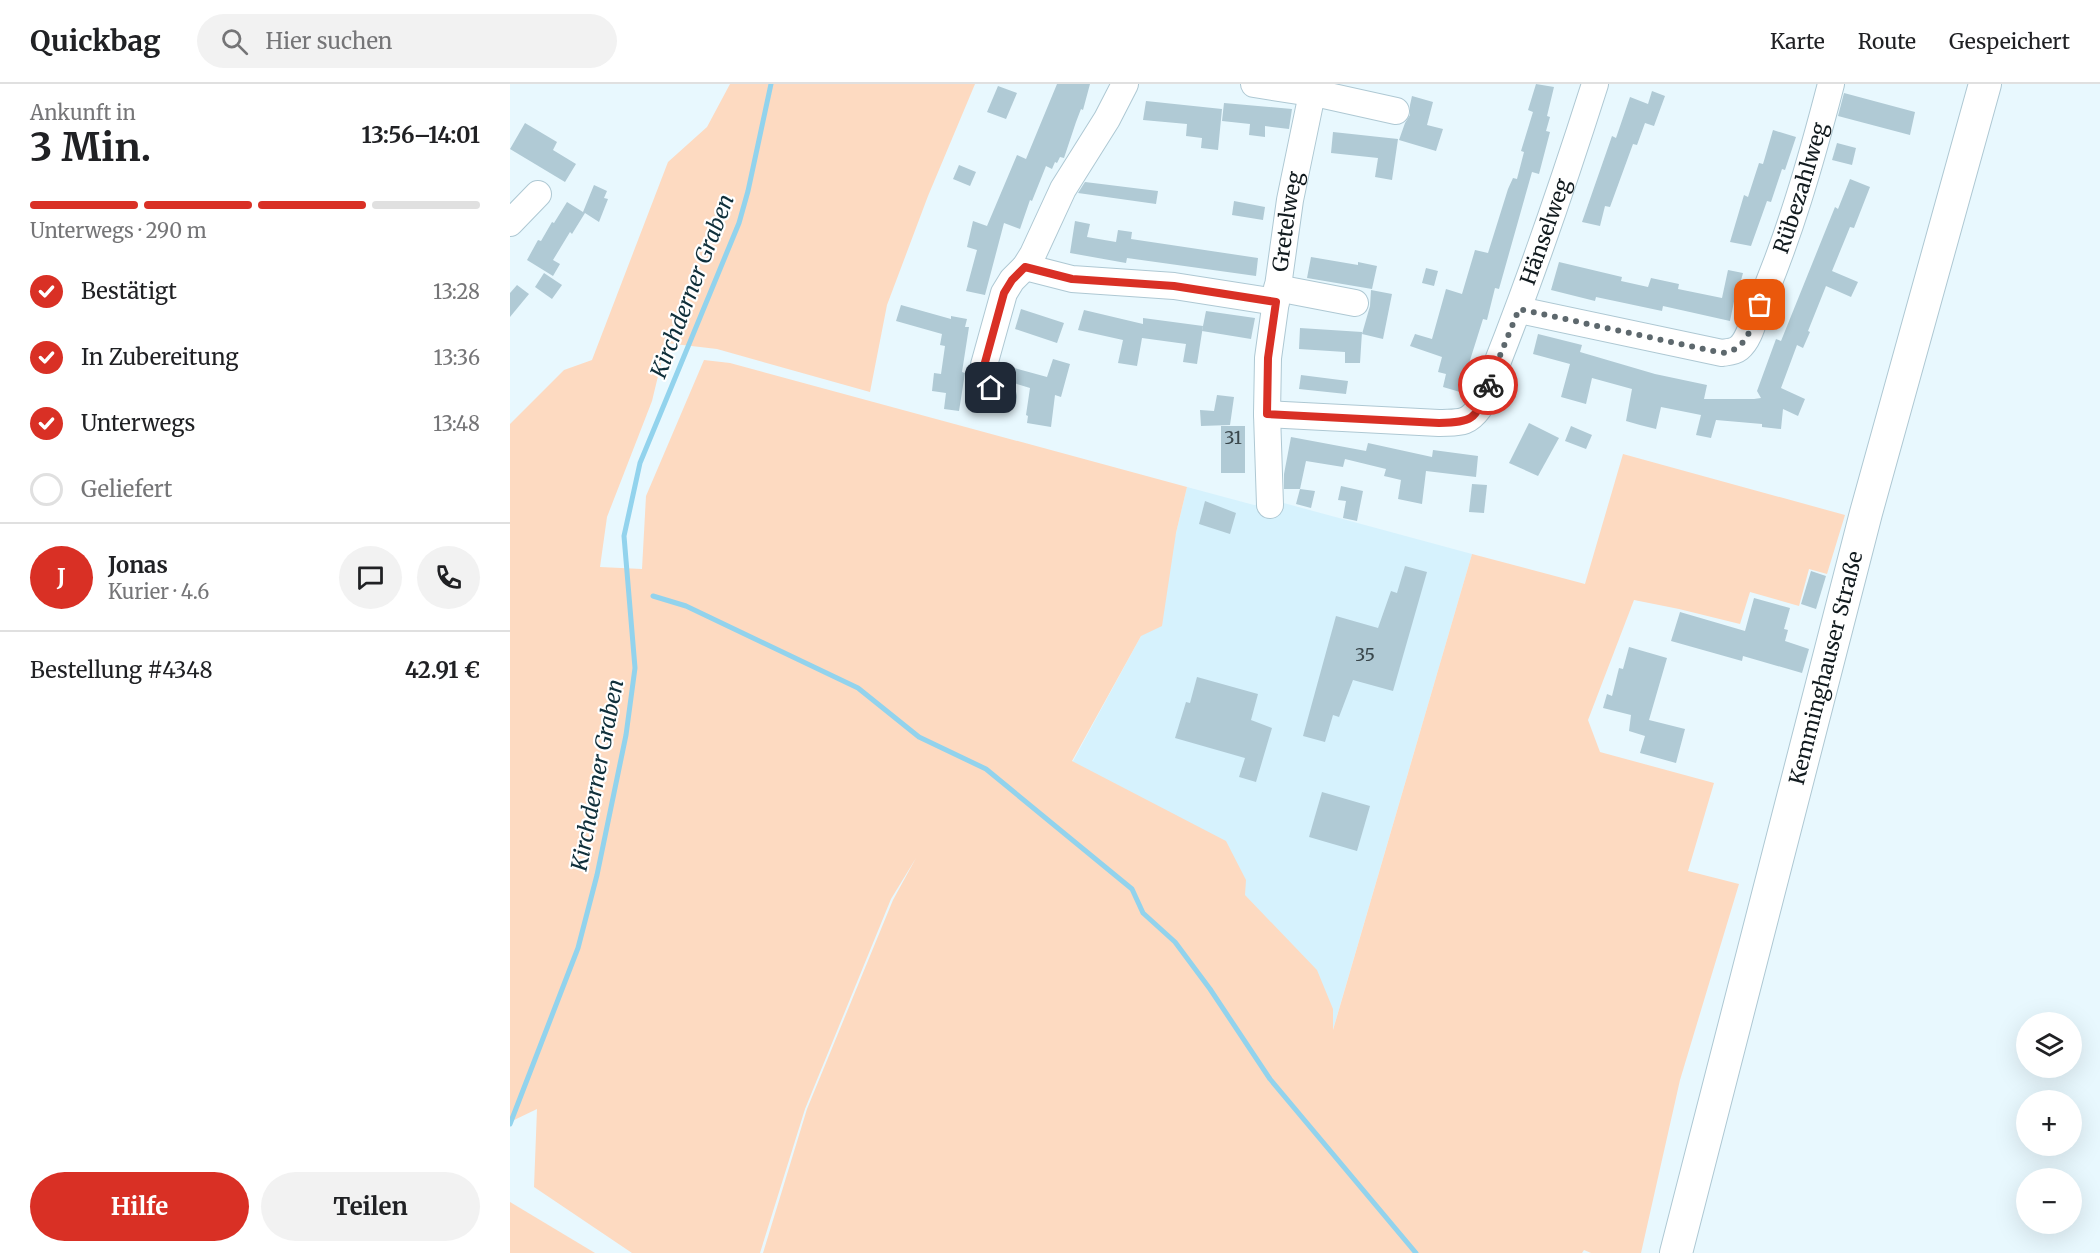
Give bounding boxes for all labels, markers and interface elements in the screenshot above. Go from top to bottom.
search box [197,14,617,68]
text: Quickbag [30,23,161,59]
icon: search [218,25,251,58]
text: Hier suchen [266,27,392,55]
text: Karte [1770,28,1825,55]
text: Route [1858,28,1916,55]
text: Gespeichert [1949,28,2070,55]
text: Ankunft in [30,100,136,125]
street label: Rübezahlweg [1767,119,1833,257]
text: 13:56–14:01 [361,121,480,149]
text: 3 Min. [30,123,151,172]
street label: Gretelweg [1266,168,1309,273]
street label: Hänselweg [1514,174,1576,288]
water label: Kirchderner Graben [644,190,740,383]
text: Unterwegs · 290 m [30,218,207,243]
icon: check [30,275,63,308]
text: Bestätigt [81,277,177,305]
text: 13:28 [433,279,480,304]
pin [1734,279,1785,330]
icon: bag [1743,288,1776,321]
icon: check [30,341,63,374]
text: In Zubereitung [81,343,239,371]
text: 13:36 [434,345,480,370]
courier [1458,355,1518,415]
pin [965,362,1016,413]
icon: bike [1472,369,1505,402]
icon: home [974,371,1007,404]
icon: check [30,407,63,440]
text: Unterwegs [81,409,195,437]
text: 13:48 [433,411,480,436]
house number: 31 [1224,426,1242,449]
text: Geliefert [81,475,172,503]
button: chat [339,546,402,609]
button: phone [417,546,480,609]
street label: Kemminghauser Straße [1783,548,1869,787]
text: Jonas [108,551,168,579]
text: J [57,563,66,591]
text: Kurier · 4.6 [108,579,209,604]
house number: 35 [1355,643,1375,666]
text: Bestellung #4348 [30,656,213,684]
text: 42.91 € [405,656,480,684]
water label: Kirchderner Graben [564,677,629,874]
map controls [2016,1012,2082,1234]
button: layers [2016,1012,2082,1078]
button: + [2016,1090,2082,1156]
button: − [2016,1168,2082,1234]
button: Hilfe [30,1172,249,1241]
button: Teilen [261,1172,480,1241]

